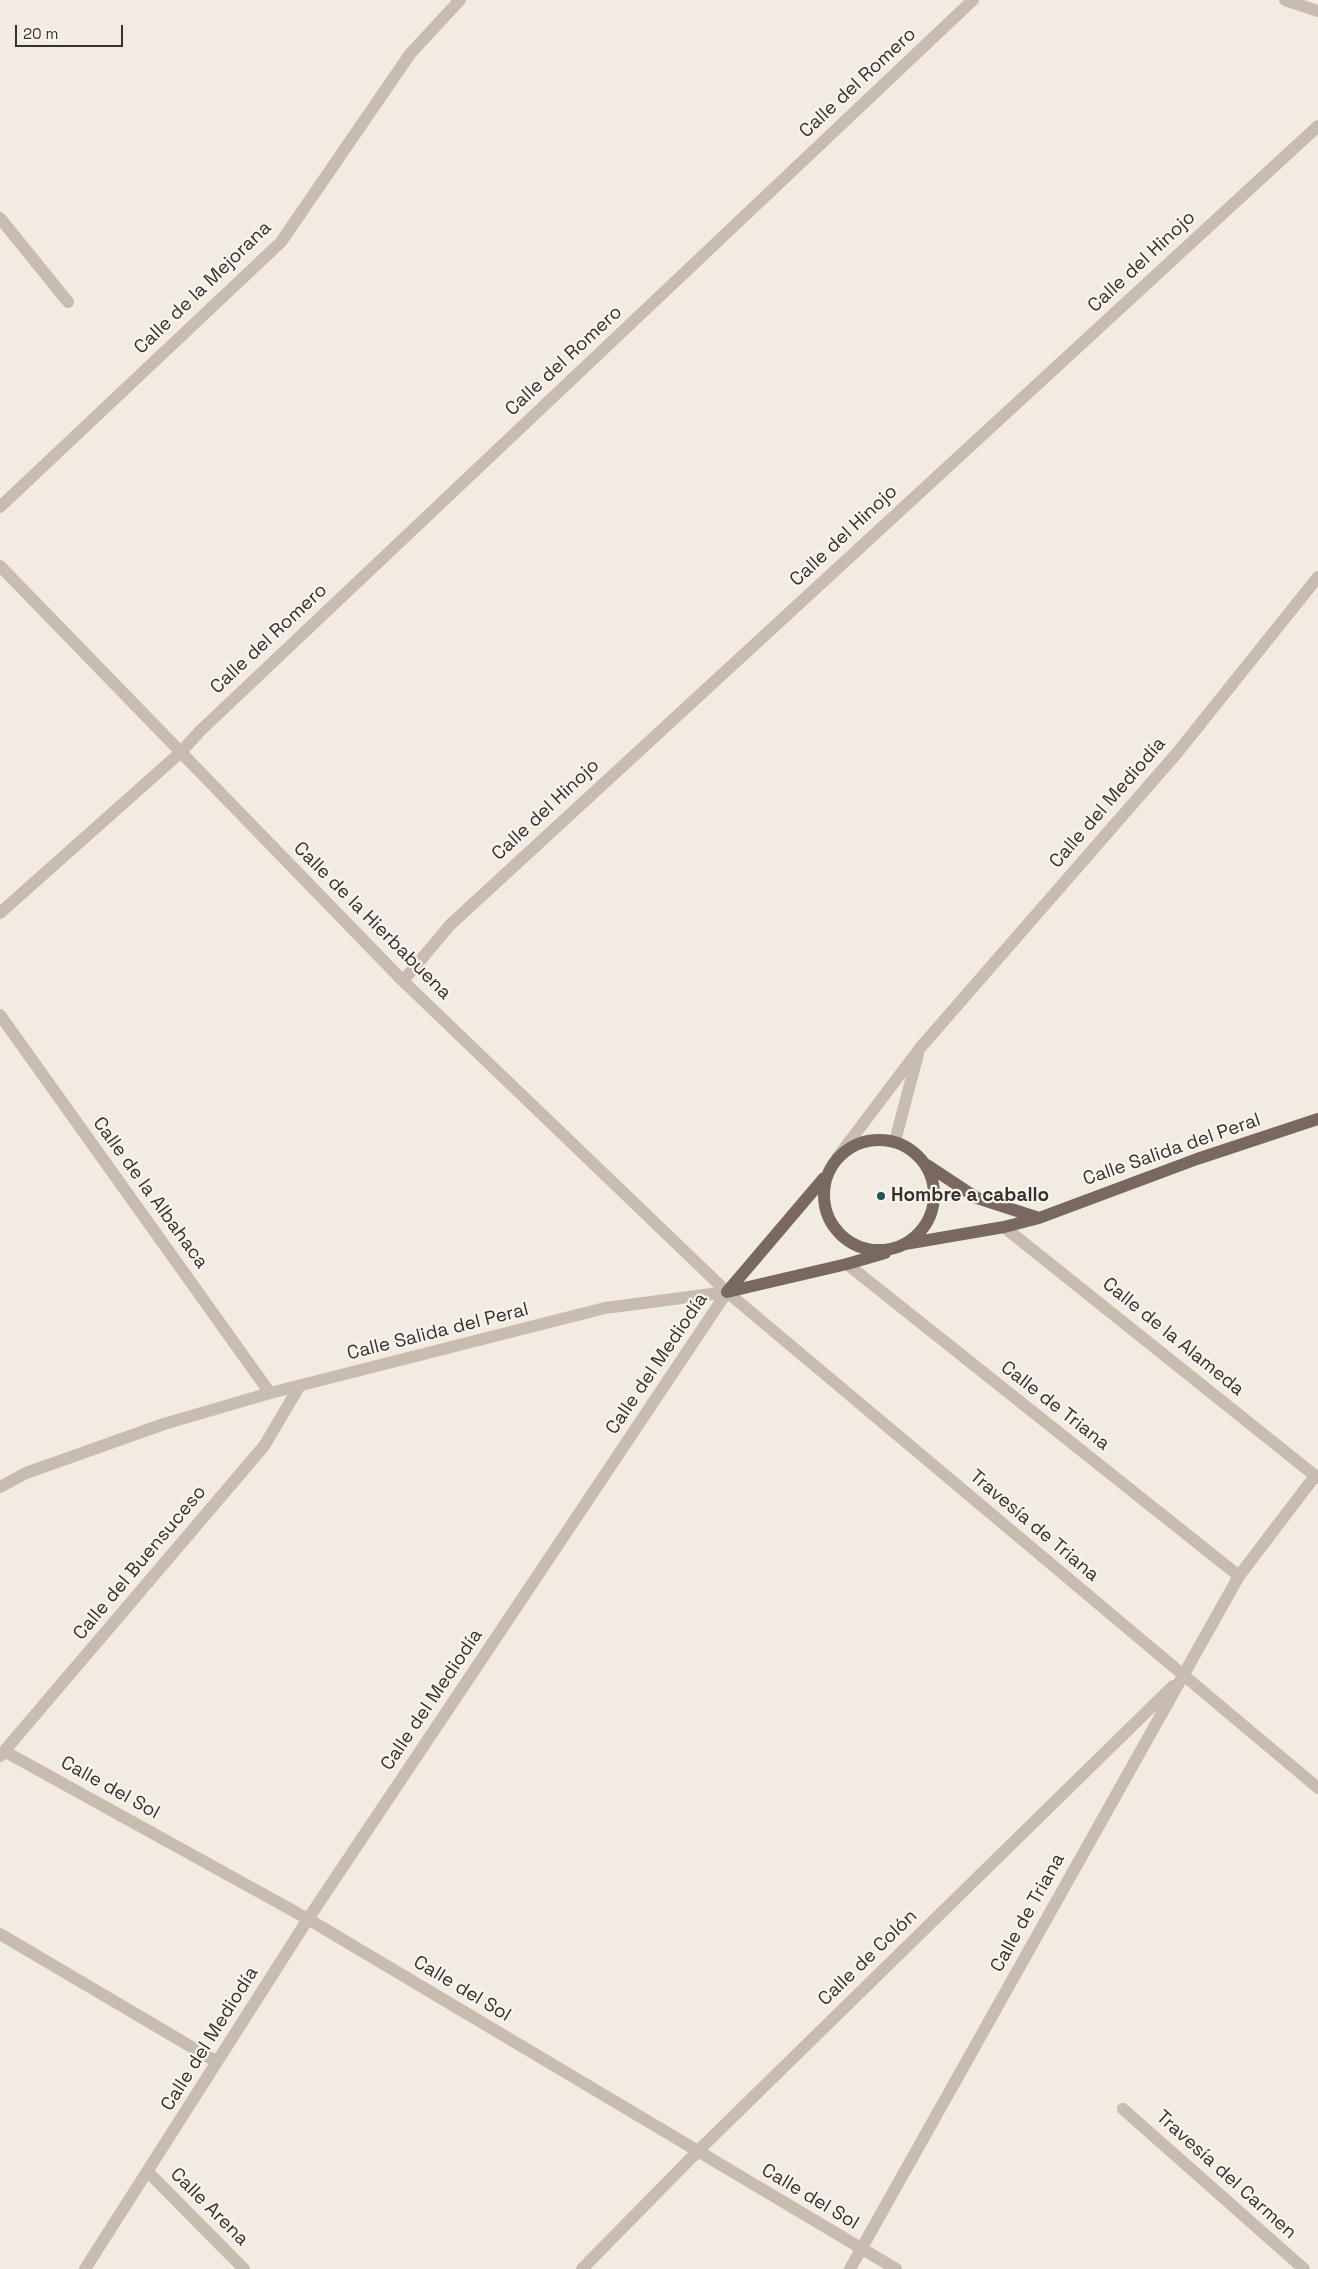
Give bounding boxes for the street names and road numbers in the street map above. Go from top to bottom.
street label: Calle del Romero [795,23,921,143]
street label: Calle del Hinojo [1084,206,1200,318]
street label: Calle de la Mejorana [130,217,276,359]
street label: Calle del Romero [501,301,627,421]
street label: Calle del Hinojo [786,480,902,592]
street label: Calle del Romero [206,579,332,699]
street label: Calle del Mediodía [1045,733,1171,873]
street label: Calle del Hinojo [488,754,604,866]
street label: Calle de la Hierbabuena [288,837,456,1005]
street label: Calle Salida del Peral [1080,1109,1264,1191]
street label: Calle de la Albahaca [87,1113,213,1273]
street label: Calle de la Alameda [1098,1273,1248,1401]
street label: Calle del Mediodía [601,1289,713,1439]
street label: Calle Salida del Peral [345,1298,531,1366]
street label: Calle de Triana [996,1356,1114,1456]
street label: Travesía de Triana [965,1465,1103,1587]
street label: Calle del Buensuceso [69,1481,211,1645]
street label: Calle del Mediodía [376,1625,488,1775]
street label: Calle del Sol [57,1751,163,1825]
street label: Calle de Triana [986,1850,1070,1976]
street label: Calle de Colón [814,1905,922,2011]
street label: Calle del Sol [409,1951,515,2027]
street label: Calle del Mediodía [156,1963,264,2115]
street label: Travesía del Carmen [1151,2106,1301,2244]
street label: Calle del Sol [757,2159,863,2235]
street label: Calle Arena [165,2163,253,2251]

